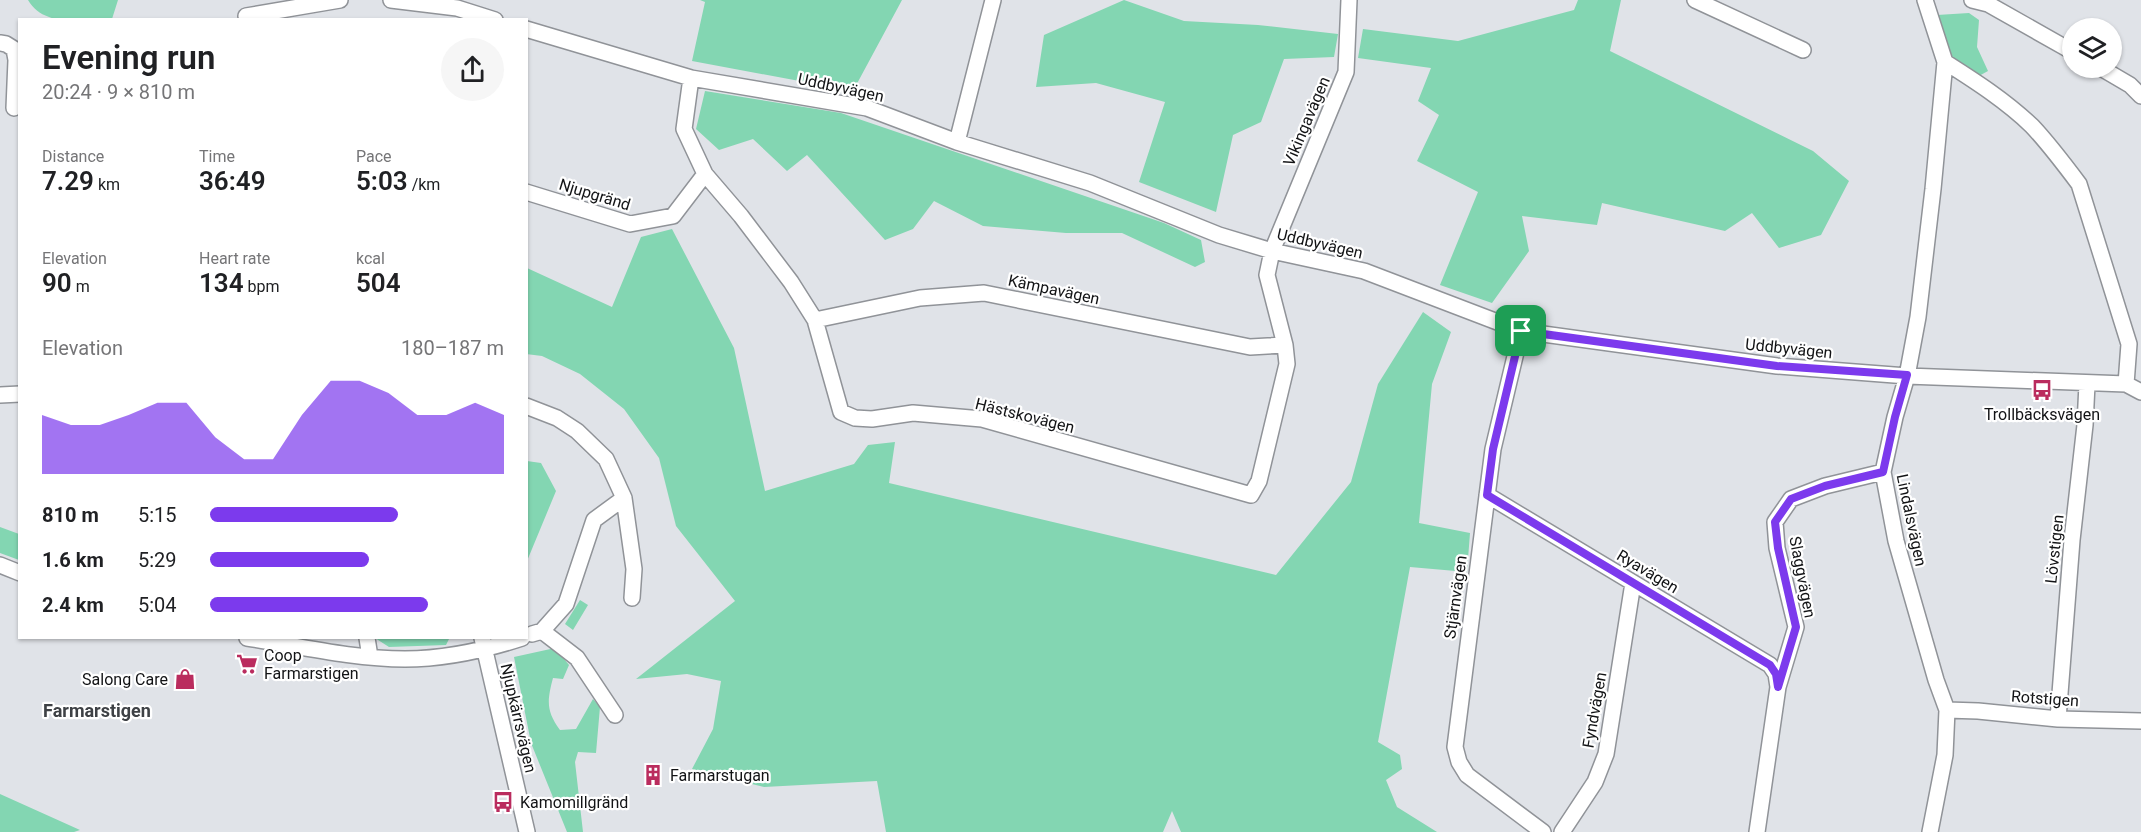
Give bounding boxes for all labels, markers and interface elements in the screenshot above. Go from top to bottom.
map controls [2062,18,2122,78]
button: layers [2062,18,2122,78]
text: Evening run [42,38,215,77]
button: share [441,38,504,101]
street label: Uddbyvägen [796,69,886,106]
street label: Vikingavägen [1279,74,1334,169]
text: 20:24 · 9 × 810 m [42,80,195,104]
text: Distance [42,147,104,166]
text: Time [199,147,235,166]
text: Pace [356,147,392,166]
text: 7.29 [42,166,94,196]
text: 36:49 [199,166,266,196]
text: 5:03 [356,166,408,196]
text: km [94,175,120,194]
text: /km [408,175,440,194]
street label: Njupgränd [557,175,633,214]
street label: Uddbyvägen [1275,224,1365,263]
text: Elevation [42,249,107,268]
text: Heart rate [199,249,270,268]
text: kcal [356,249,385,268]
text: 90 [42,268,72,298]
text: 134 [199,268,244,298]
text: 504 [356,268,401,298]
street label: Kämpavägen [1006,271,1101,308]
text: m [72,277,90,296]
text: bpm [244,277,280,296]
pin [1495,305,1546,356]
icon: arrive [1504,314,1537,347]
street label: Uddbyvägen [1744,334,1833,363]
text: Elevation [42,336,123,360]
text: 180–187 m [401,336,504,360]
bus stop icon: Trollbäcksvägen [2030,378,2054,402]
street label: Hästskovägen [973,394,1076,437]
place label: Trollbäcksvägen [1984,405,2100,424]
street label: Lindalsvägen [1892,472,1931,568]
text: 810 m [42,503,99,527]
text: 5:15 [138,503,177,527]
street label: Lövstigen [2041,514,2068,584]
street label: Slaggvägen [1785,535,1820,619]
street label: Ryavägen [1613,546,1682,597]
text: 1.6 km [42,548,104,572]
text: 5:29 [138,548,177,572]
street label: Stjärnvägen [1440,554,1471,640]
text: 2.4 km [42,593,104,617]
text: 5:04 [138,593,177,617]
place label: Coop Farmarstigen [264,646,359,683]
supermarket icon: Coop Farmarstigen [235,652,259,676]
street label: Njupkärrsvägen [497,662,540,775]
shop icon: Salong Care [173,667,197,691]
place label: Salong Care [82,670,168,689]
street label: Fyndvägen [1578,671,1611,750]
street label: Rotstigen [2010,687,2079,710]
district label: Farmarstigen [43,700,151,721]
building icon: Farmarstugan [641,763,665,787]
place label: Farmarstugan [670,766,770,785]
bus stop icon: Kamomillgränd [491,790,515,814]
place label: Kamomillgränd [520,793,628,812]

